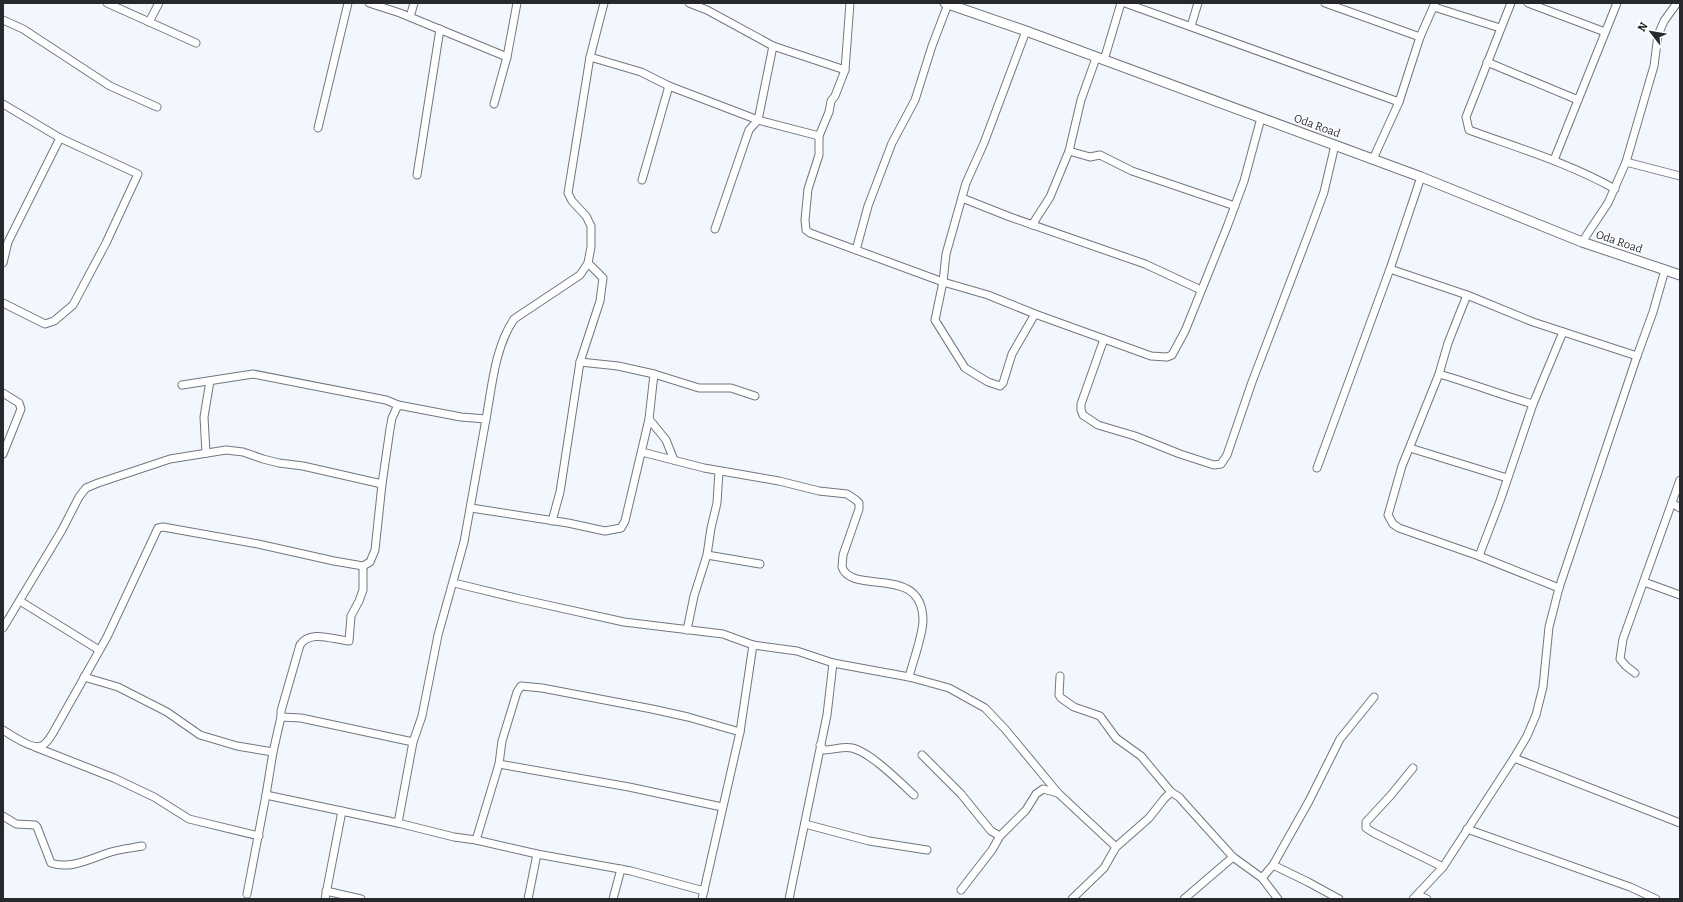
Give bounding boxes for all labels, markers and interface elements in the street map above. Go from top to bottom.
north arrow [1631,12,1671,52]
text: N [1635,20,1651,34]
street label: Oda Road [1292,112,1342,141]
street label: Oda Road [1594,228,1645,256]

